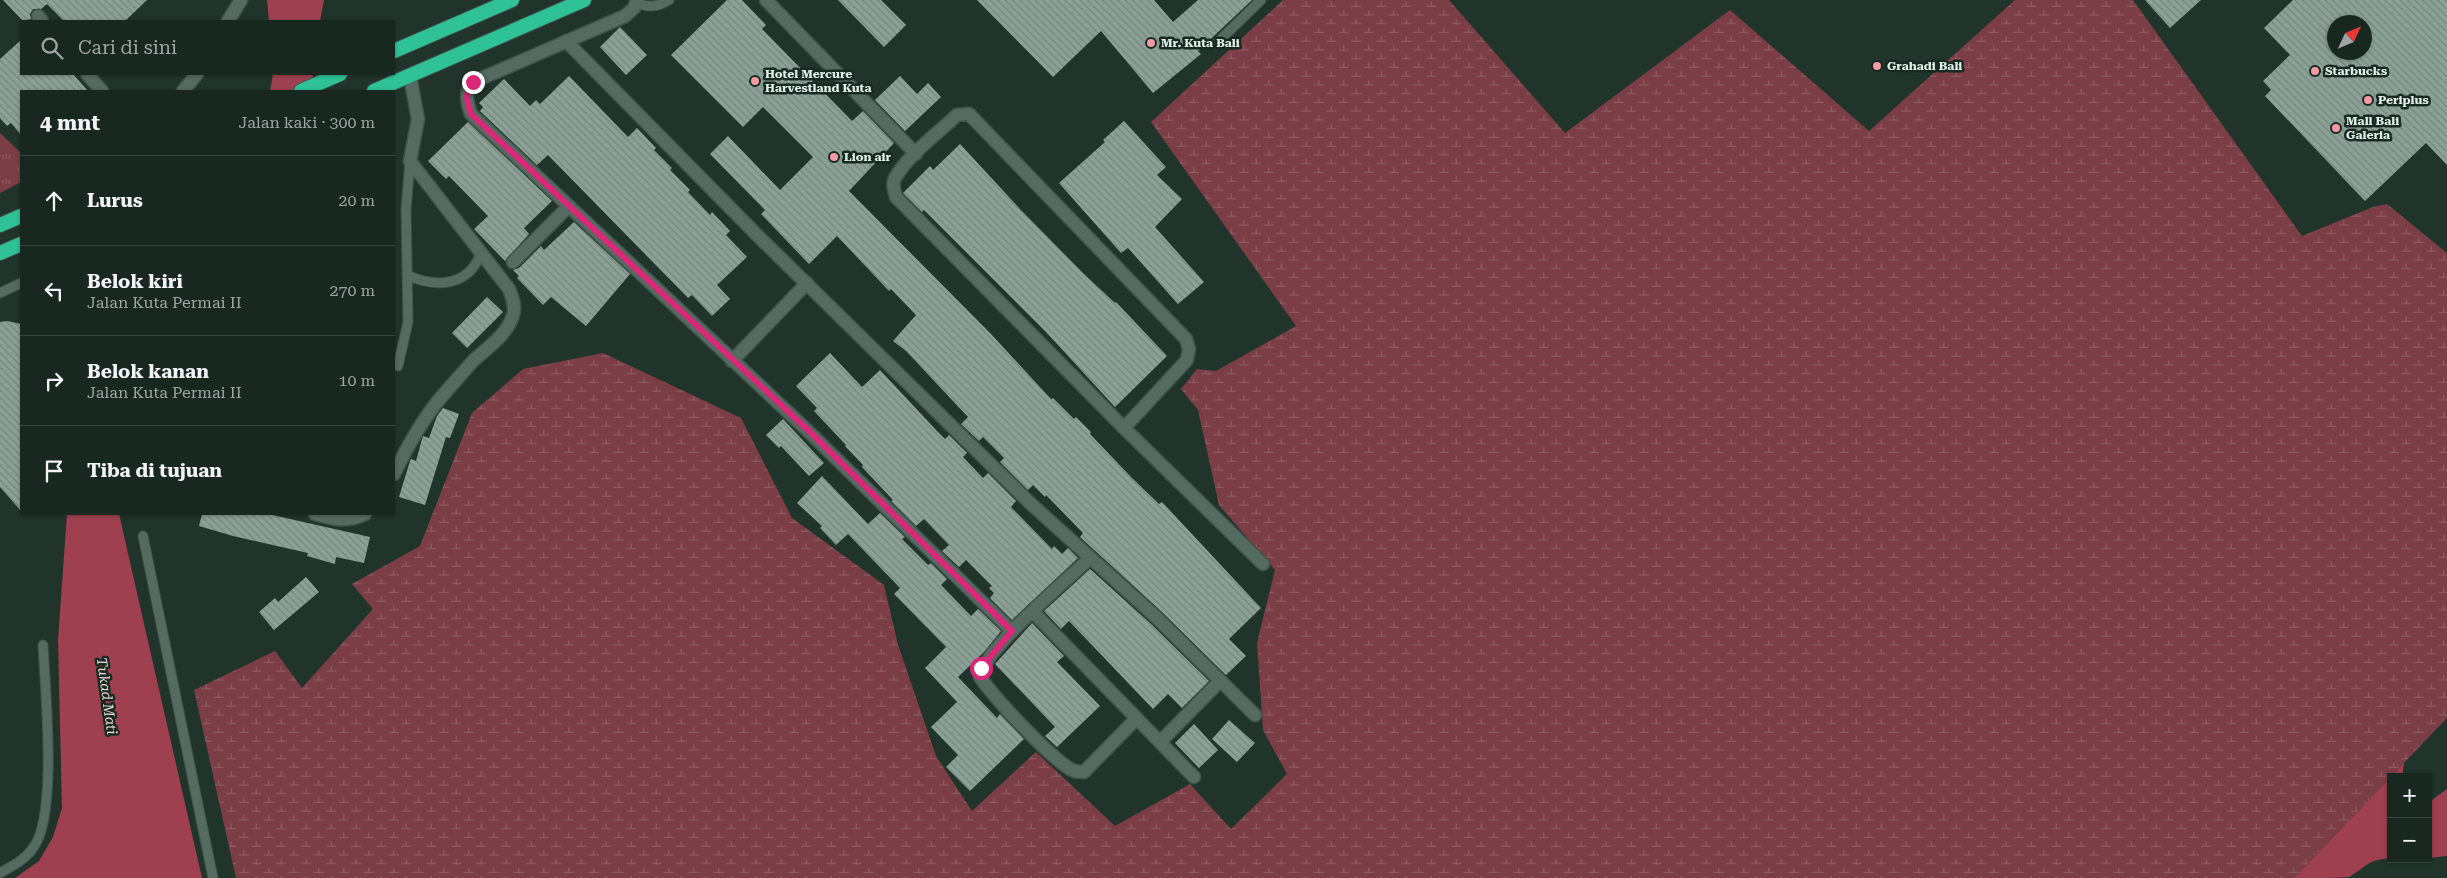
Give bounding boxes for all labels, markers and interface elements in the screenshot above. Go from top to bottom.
north arrow [2327,15,2372,60]
search box [20,20,395,75]
icon: search [38,34,66,62]
text: Cari di sini [78,36,177,59]
place label: Mr. Kuta Bali [1161,36,1240,50]
marker: Mr. Kuta Bali [1145,37,1157,49]
place label: Grahadi Bali [1887,59,1962,73]
marker: Grahadi Bali [1871,60,1883,72]
place label: Starbucks [2325,64,2387,78]
marker: Starbucks [2309,65,2321,77]
place label: Hotel Mercure Harvestland Kuta [765,67,871,95]
route end [462,71,485,94]
marker: Hotel Mercure Harvestland Kuta [749,75,761,87]
place label: Periplus [2378,93,2429,107]
marker: Periplus [2362,94,2374,106]
text: 4 mnt [40,111,100,135]
text: Jalan kaki · 300 m [239,113,375,132]
place label: Mall Bali Galeria [2346,114,2399,142]
marker: Mall Bali Galeria [2330,122,2342,134]
place label: Lion air [844,150,892,164]
marker: Lion air [828,151,840,163]
icon: ahead [40,187,68,215]
text: Lurus [87,189,143,212]
text: 20 m [338,191,375,210]
text: Belok kiri [87,270,183,293]
icon: left [40,277,68,305]
text: 270 m [329,281,375,300]
text: Jalan Kuta Permai II [87,293,242,312]
text: Belok kanan [87,360,209,383]
icon: right [40,367,68,395]
text: 10 m [338,371,375,390]
text: Jalan Kuta Permai II [87,383,242,402]
icon: arrive [40,457,68,485]
text: Tiba di tujuan [87,459,222,482]
water label: Tukad Mati [94,657,120,735]
route start [970,657,993,680]
map controls [2387,773,2432,863]
button: + [2387,773,2432,818]
button: − [2387,818,2432,863]

